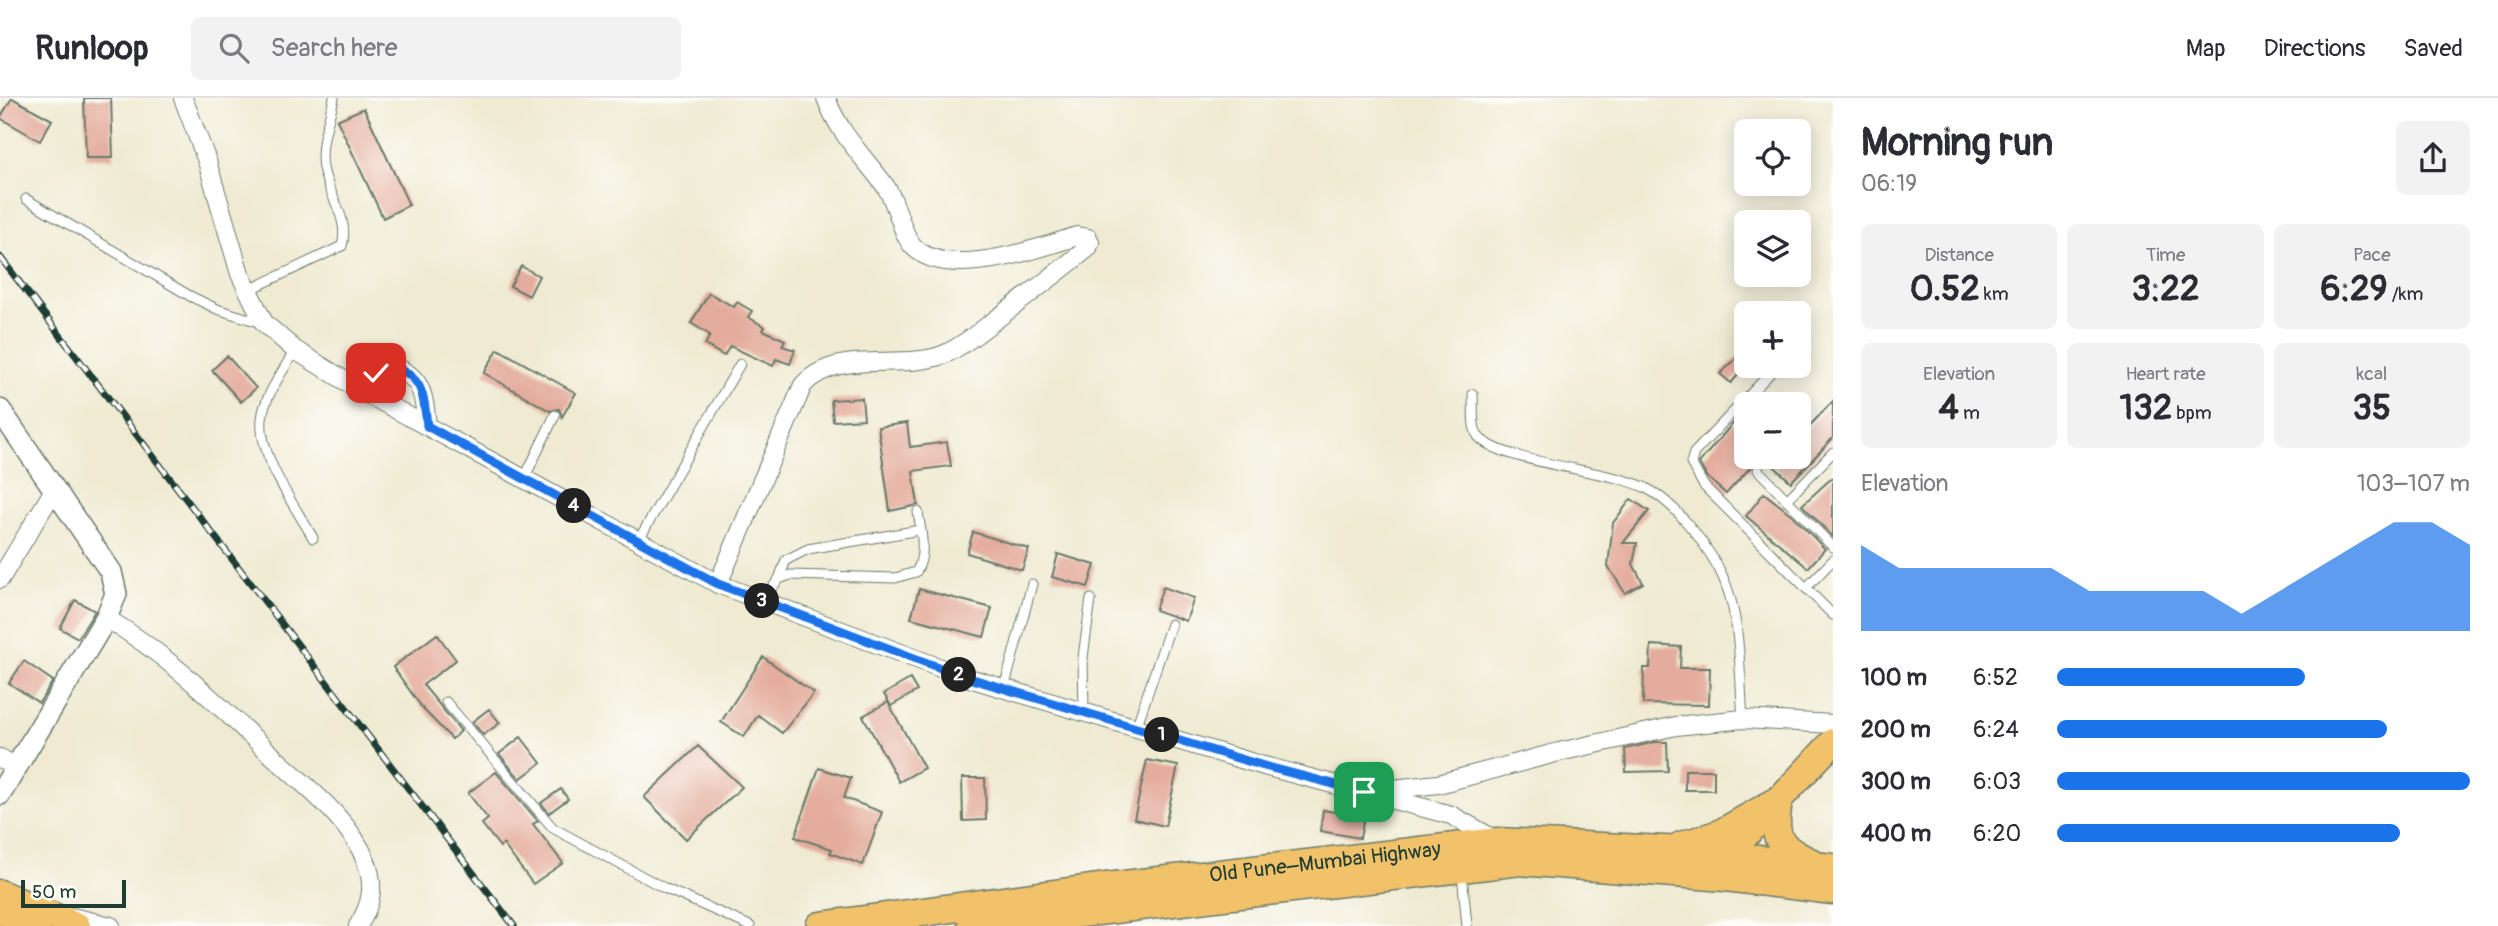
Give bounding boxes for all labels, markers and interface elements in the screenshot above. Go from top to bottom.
search box [191,17,681,80]
text: Runloop [35,28,149,69]
icon: search [215,29,253,67]
text: Search here [271,32,398,64]
text: Map [2186,34,2226,63]
text: Directions [2264,34,2365,63]
text: Saved [2403,34,2463,63]
map controls [1734,119,1811,469]
button: locate [1734,119,1811,196]
text: Morning run [1861,119,2053,167]
button: share [2396,121,2470,195]
text: 06:19 [1861,169,1917,198]
button: layers [1734,210,1811,287]
text: Distance [1924,243,1994,267]
text: Time [2146,243,2185,267]
text: Pace [2353,243,2391,267]
text: 0.52 [1910,267,1980,311]
text: 3:22 [2131,267,2200,311]
text: 6:29 [2320,267,2388,311]
text: km [1980,282,2009,306]
text: /km [2388,282,2423,306]
button: + [1734,301,1811,378]
pin [346,343,406,403]
icon: check [357,354,395,392]
text: Elevation [1923,362,1995,386]
text: Heart rate [2125,362,2206,386]
text: kcal [2356,362,2387,386]
text: 4 [1939,386,1959,430]
text: 132 [2119,386,2172,430]
text: 35 [2353,386,2391,430]
button: − [1734,392,1811,469]
text: m [1959,401,1980,425]
text: bpm [2172,401,2212,425]
text: Elevation [1861,469,1949,498]
text: 103–107 m [2357,469,2470,498]
pin: 4 [556,488,592,524]
text: 4 [568,493,579,517]
pin: 3 [744,584,780,618]
text: 3 [756,588,767,612]
pin: 2 [942,658,976,692]
text: 2 [953,662,964,686]
text: 100 m [1861,663,1927,692]
text: 6:52 [1973,663,2018,692]
text: 200 m [1861,715,1931,744]
text: 6:24 [1973,715,2019,744]
pin: 1 [1144,718,1180,752]
text: 1 [1158,722,1165,746]
pin [1334,762,1394,822]
text: 300 m [1861,767,1931,796]
text: 6:03 [1973,767,2021,796]
icon: arrive [1345,773,1383,811]
text: 400 m [1861,819,1931,848]
text: 6:20 [1973,819,2021,848]
street label: Old Pune–Mumbai Highway [1208,835,1442,888]
scale bar [21,877,126,909]
text: 50 m [32,880,76,904]

